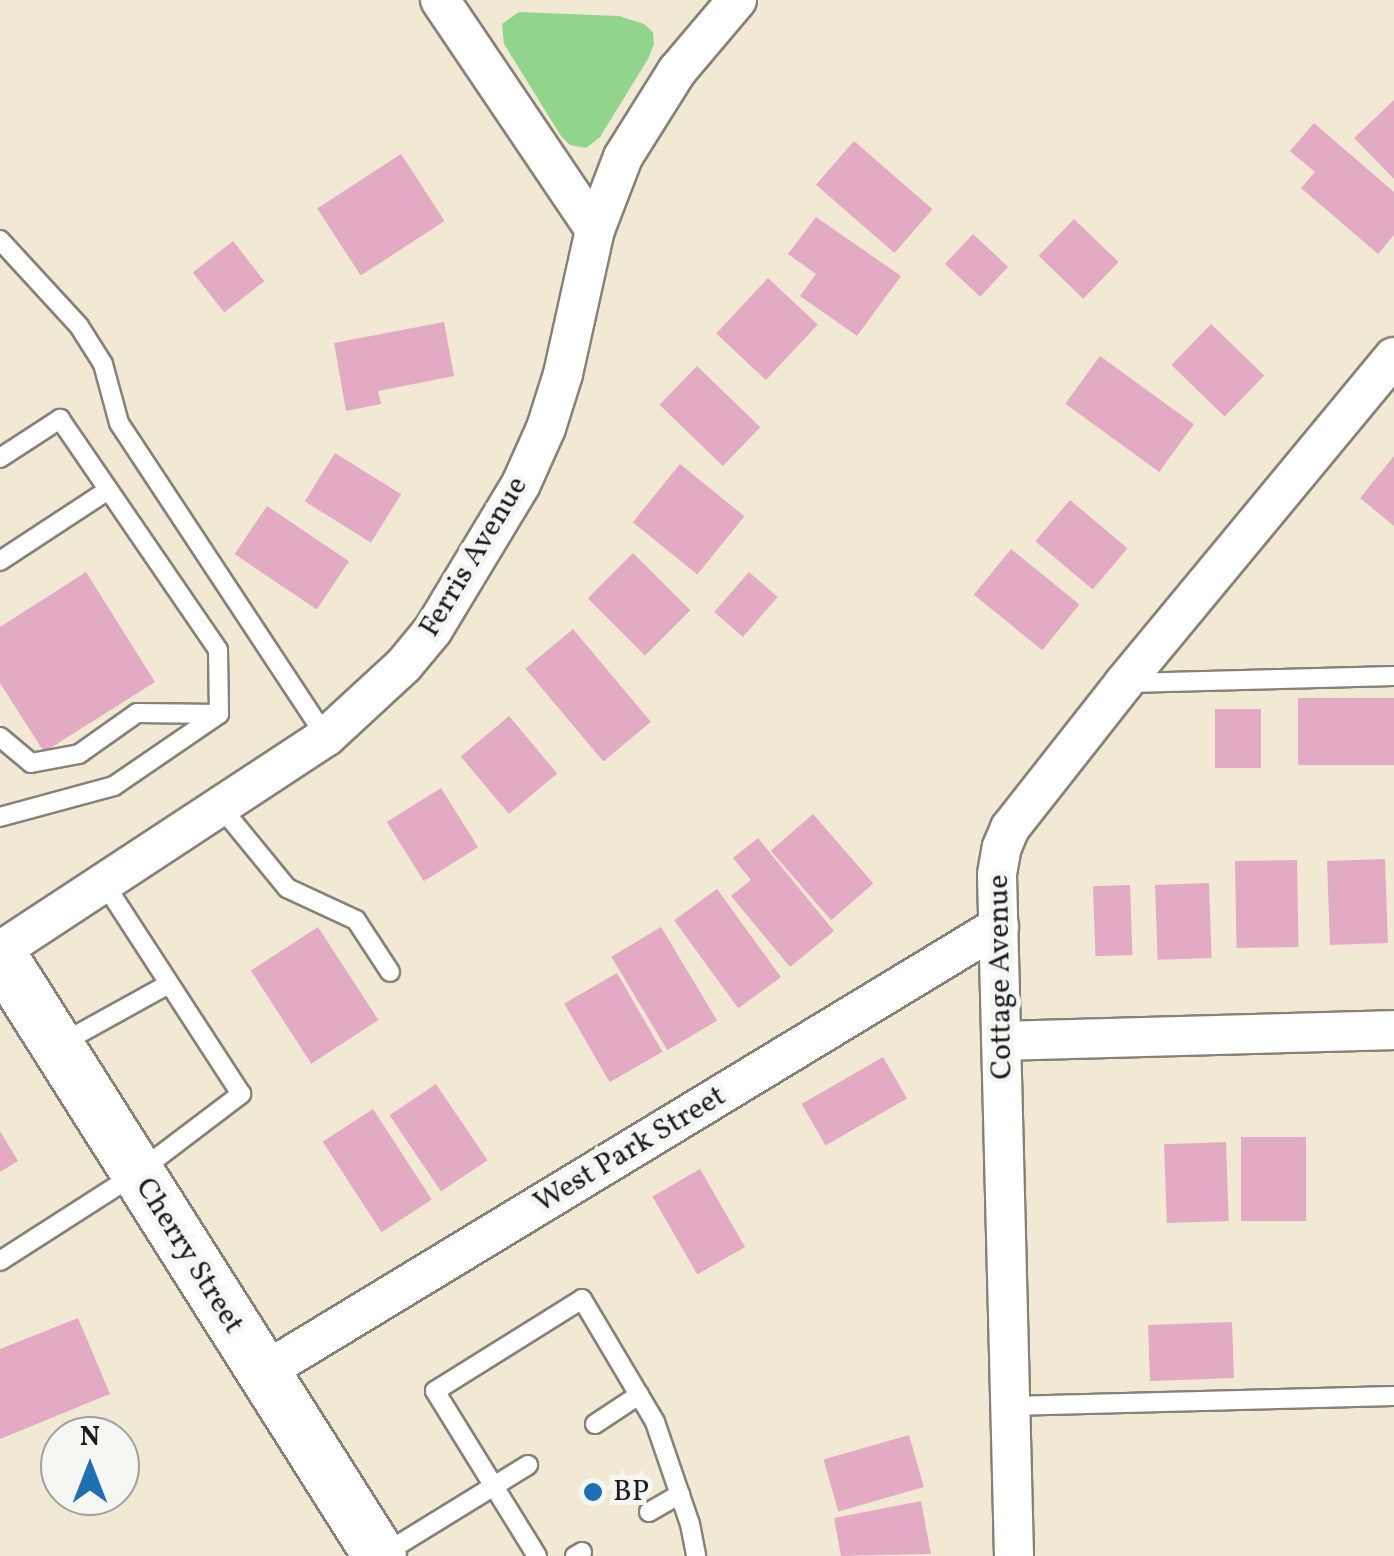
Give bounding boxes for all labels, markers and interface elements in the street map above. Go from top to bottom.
street label: Ferris Avenue [412,470,536,644]
street label: Cottage Avenue [981,874,1021,1080]
street label: West Park Street [528,1079,732,1221]
street label: Cherry Street [127,1171,251,1341]
north arrow [40,1416,140,1516]
text: N [80,1418,100,1457]
place label: BP [613,1474,649,1510]
marker: BP [582,1481,604,1503]

